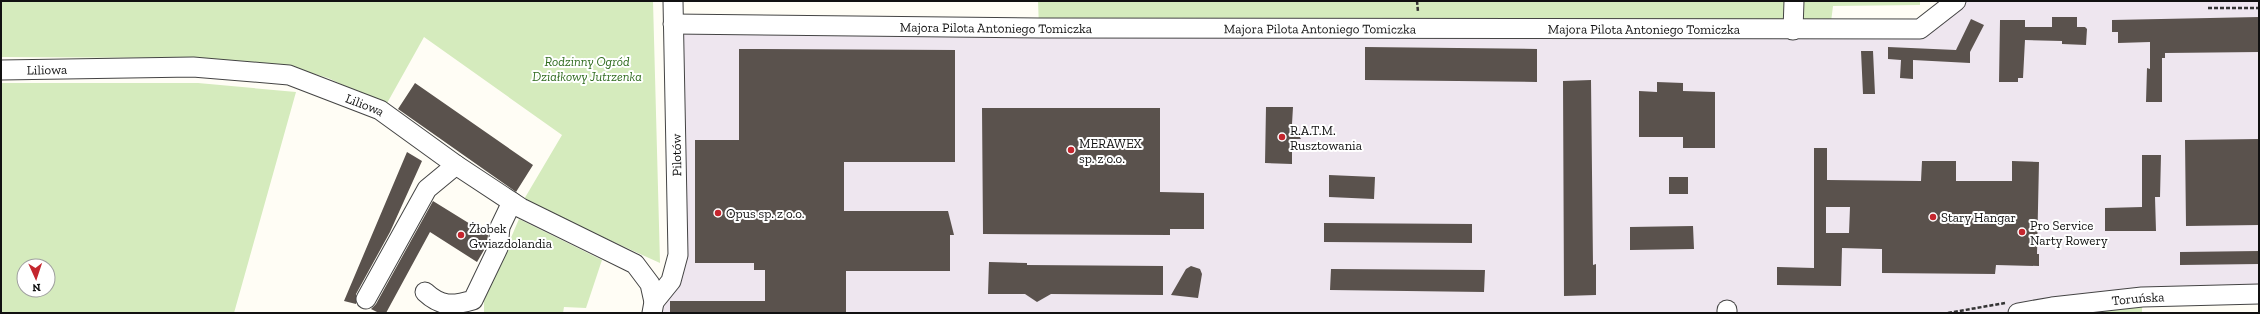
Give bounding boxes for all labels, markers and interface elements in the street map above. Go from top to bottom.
street label: Majora Pilota Antoniego Tomiczka [900,19,1093,36]
street label: Majora Pilota Antoniego Tomiczka [1224,21,1417,37]
street label: Majora Pilota Antoniego Tomiczka [1548,22,1741,38]
park label: Rodzinny Ogród Działkowy Jutrzenka [532,54,642,84]
street label: Liliowa [27,62,68,78]
street label: Liliowa [343,90,388,120]
place label: R.A.T.M. Rusztowania [1290,123,1363,153]
marker: R.A.T.M. Rusztowania [1277,132,1287,142]
street label: Pilotów [669,134,684,176]
place label: MERAWEX sp. z o.o. [1079,136,1143,166]
marker: MERAWEX sp. z o.o. [1066,145,1076,155]
place label: Opus sp. z o.o. [726,206,804,221]
marker: Opus sp. z o.o. [713,208,723,218]
place label: Stary Hangar [1941,210,2016,225]
marker: Stary Hangar [1928,212,1938,222]
place label: Pro Service Narty Rowery [2030,218,2108,248]
place label: Żłobek Gwiazdolandia [469,221,553,251]
marker: Pro Service Narty Rowery [2017,227,2027,237]
marker: Żłobek Gwiazdolandia [456,230,466,240]
north arrow [16,258,56,298]
text: N [31,281,41,294]
street label: Toruńska [2111,289,2165,308]

